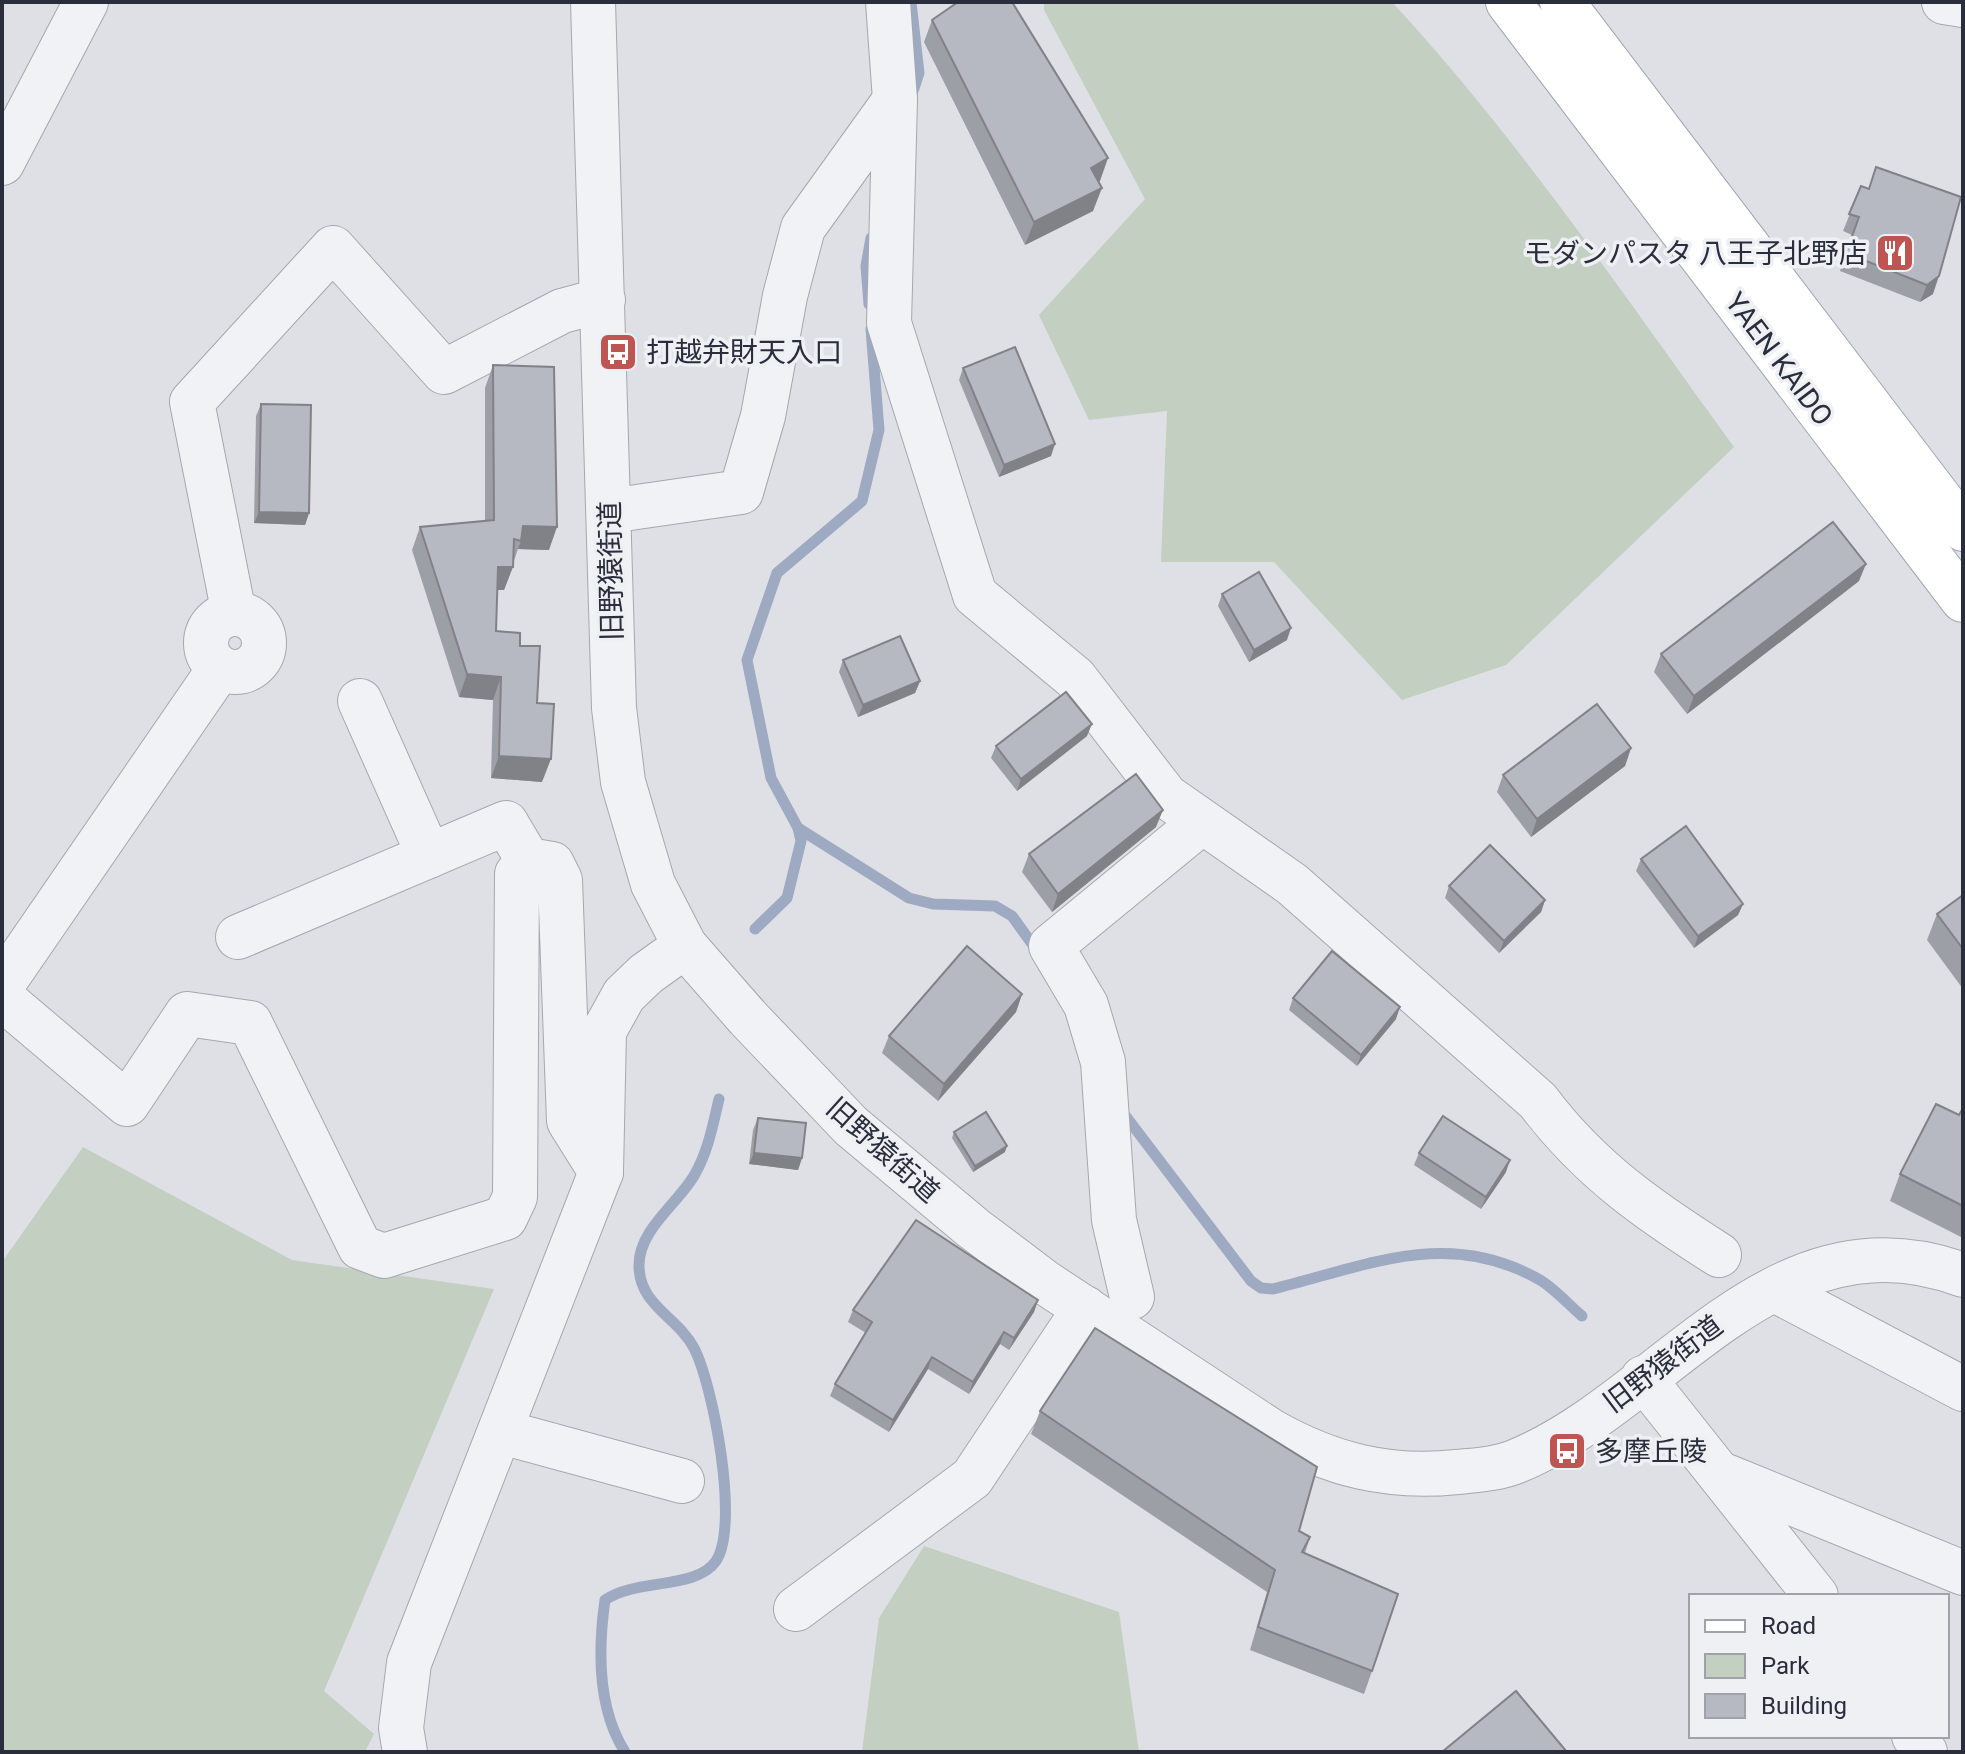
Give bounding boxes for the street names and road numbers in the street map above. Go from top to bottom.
street label: YAEN KAIDO [1718,286,1840,432]
street label: 旧野猿街道 [593,501,629,641]
street label: 旧野猿街道 [820,1091,946,1209]
street label: 旧野猿街道 [1597,1309,1729,1419]

